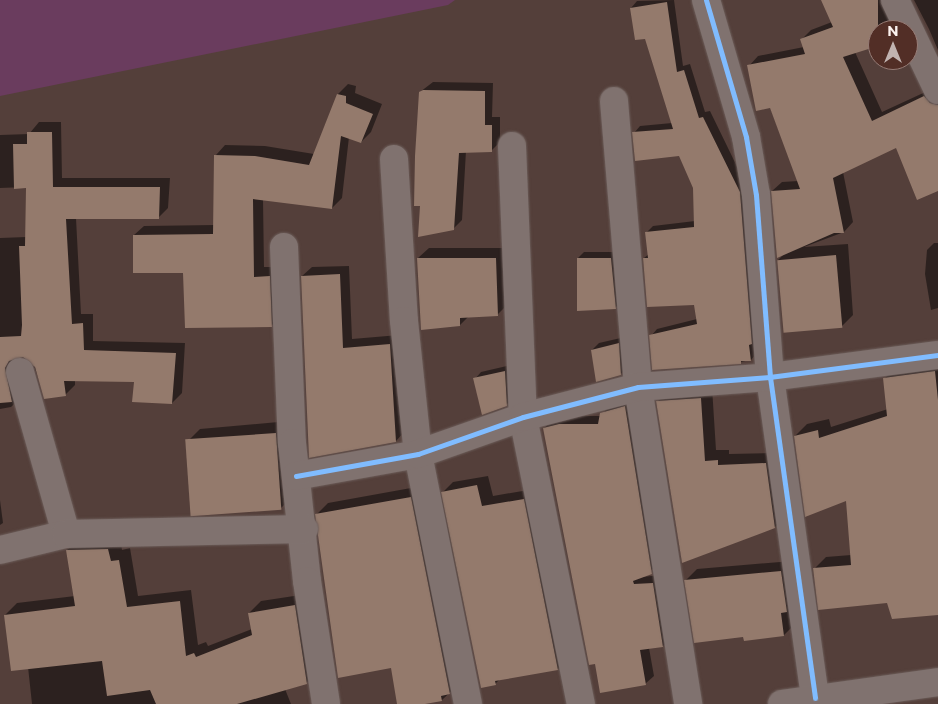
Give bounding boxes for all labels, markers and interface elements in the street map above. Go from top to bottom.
north arrow [868,20,918,70]
text: N [887,22,899,40]

